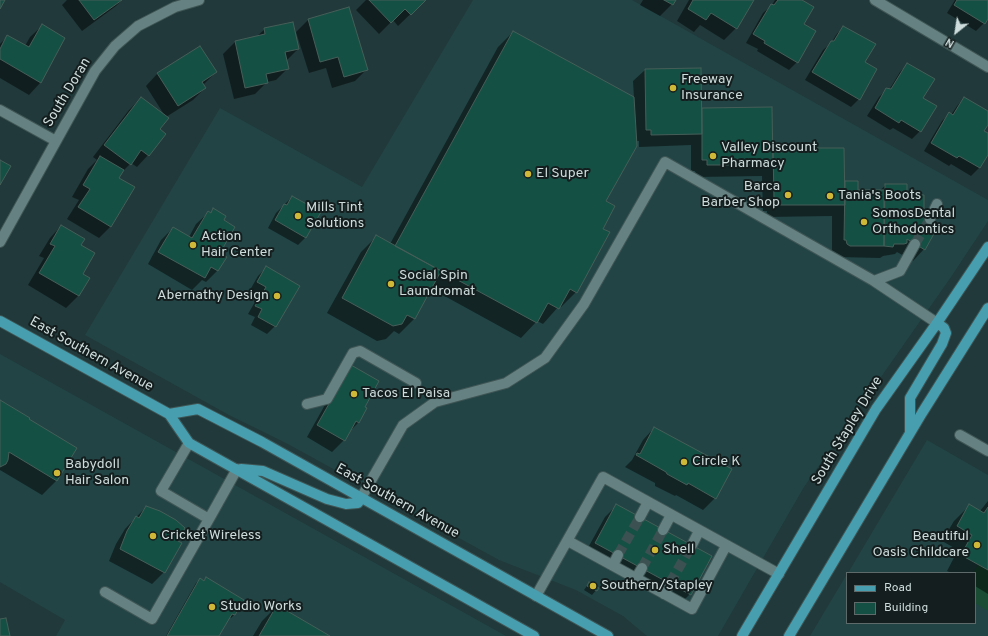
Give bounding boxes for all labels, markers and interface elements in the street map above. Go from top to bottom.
north arrow [936,12,976,52]
text: N [943,34,957,50]
street label: South Doran [41,55,95,131]
place label: Freeway Insurance [681,72,743,104]
marker: Freeway Insurance [668,83,678,93]
place label: Valley Discount Pharmacy [721,140,817,172]
marker: Valley Discount Pharmacy [708,151,718,161]
place label: El Super [536,166,589,182]
marker: El Super [523,169,533,179]
place label: Barca Barber Shop [701,179,780,212]
place label: Tania's Boots [838,188,921,204]
marker: Barca Barber Shop [783,190,793,200]
marker: Tania's Boots [825,191,835,201]
place label: Mills Tint Solutions [306,200,364,232]
place label: SomosDental Orthodontics [872,206,955,238]
marker: Mills Tint Solutions [293,211,303,221]
marker: SomosDental Orthodontics [859,217,869,227]
place label: Action Hair Center [201,229,273,262]
marker: Action Hair Center [188,240,198,250]
place label: Social Spin Laundromat [399,268,475,300]
marker: Social Spin Laundromat [386,279,396,289]
place label: Abernathy Design [157,288,269,304]
marker: Abernathy Design [272,291,282,301]
street label: East Southern Avenue [26,314,156,396]
street label: South Stapley Drive [809,374,887,488]
place label: Tacos El Paisa [362,386,450,402]
marker: Tacos El Paisa [349,389,359,399]
place label: Circle K [692,454,740,470]
place label: Babydoll Hair Salon [65,457,129,490]
marker: Circle K [679,457,689,467]
street label: East Southern Avenue [332,461,462,543]
marker: Babydoll Hair Salon [52,468,62,478]
place label: Cricket Wireless [161,528,261,544]
place label: Beautiful Oasis Childcare [873,529,969,562]
marker: Cricket Wireless [148,531,158,541]
marker: Beautiful Oasis Childcare [972,540,982,550]
place label: Shell [663,542,694,558]
marker: Shell [650,545,660,555]
legend [846,572,976,624]
place label: Southern/Stapley [601,578,713,594]
text: Road [884,580,912,596]
marker: Southern/Stapley [588,581,598,591]
place label: Studio Works [220,599,302,615]
text: Building [884,600,928,616]
marker: Studio Works [207,602,217,612]

